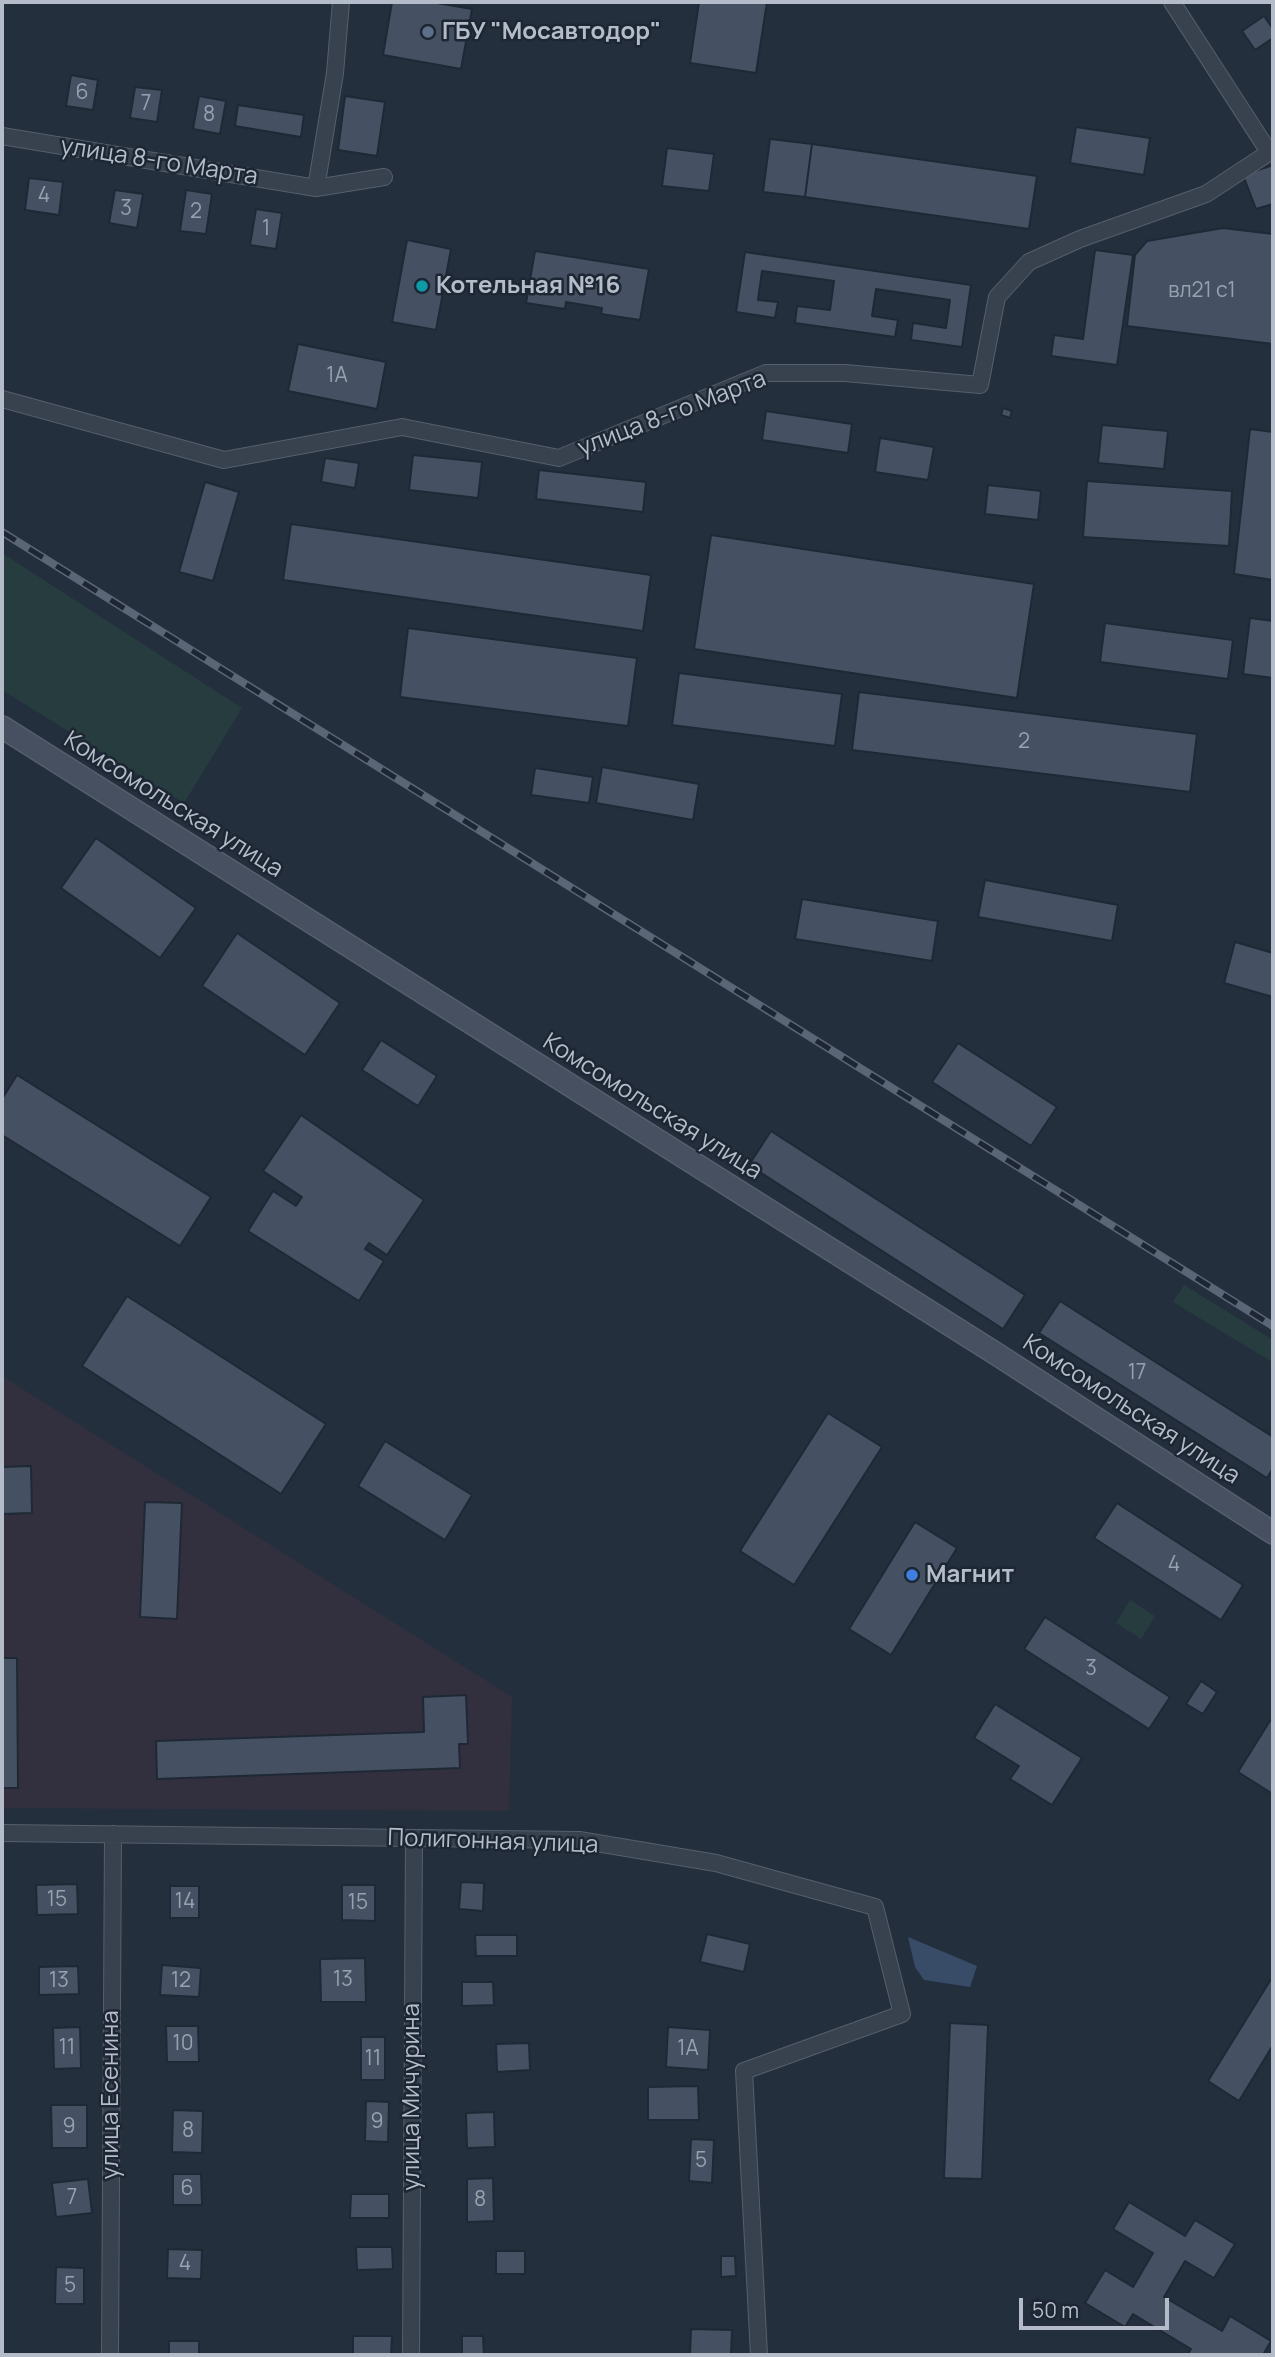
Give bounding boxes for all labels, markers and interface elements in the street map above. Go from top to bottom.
place label: ГБУ "Мосавтодор" [442,18,661,46]
marker: ГБУ "Мосавтодор" [420,24,436,40]
house number: 6 [75,80,89,106]
house number: 7 [141,91,151,117]
house number: 8 [203,102,215,128]
street label: улица 8-го Марта [58,132,260,192]
house number: 4 [38,183,50,209]
house number: 3 [120,196,132,222]
house number: 2 [190,199,202,225]
house number: 1 [262,216,270,242]
place label: Котельная №16 [436,272,620,300]
marker: Котельная №16 [414,278,430,294]
house number: вл21 с1 [1168,278,1236,304]
house number: 1А [326,363,348,389]
street label: улица 8-го Марта [574,365,770,463]
street label: Комсомольская улица [58,726,288,884]
house number: 2 [1018,729,1030,755]
street label: Комсомольская улица [537,1028,767,1186]
street label: Комсомольская улица [1017,1329,1245,1491]
house number: 17 [1128,1360,1146,1386]
house number: 4 [1168,1552,1180,1578]
place label: Магнит [926,1561,1014,1589]
marker: Магнит [904,1567,920,1583]
house number: 3 [1085,1656,1097,1682]
street label: Полигонная улица [387,1824,599,1860]
house number: 15 [47,1887,67,1913]
house number: 14 [175,1889,195,1915]
house number: 15 [348,1890,368,1916]
house number: 13 [333,1967,353,1993]
house number: 13 [49,1968,69,1994]
house number: 12 [171,1968,191,1994]
street label: улица Мичурина [398,2003,426,2191]
street label: улица Есенина [97,2011,125,2179]
house number: 10 [173,2031,193,2057]
house number: 11 [59,2035,75,2061]
house number: 1А [677,2036,699,2062]
house number: 11 [365,2046,381,2072]
house number: 9 [370,2109,384,2135]
house number: 9 [62,2114,76,2140]
house number: 8 [182,2118,194,2144]
house number: 5 [695,2148,707,2174]
house number: 6 [180,2176,194,2202]
house number: 7 [67,2185,77,2211]
house number: 8 [474,2187,486,2213]
house number: 4 [179,2251,191,2277]
house number: 5 [64,2273,76,2299]
scale bar [1023,2284,1174,2328]
text: 50 m [1032,2296,1079,2324]

